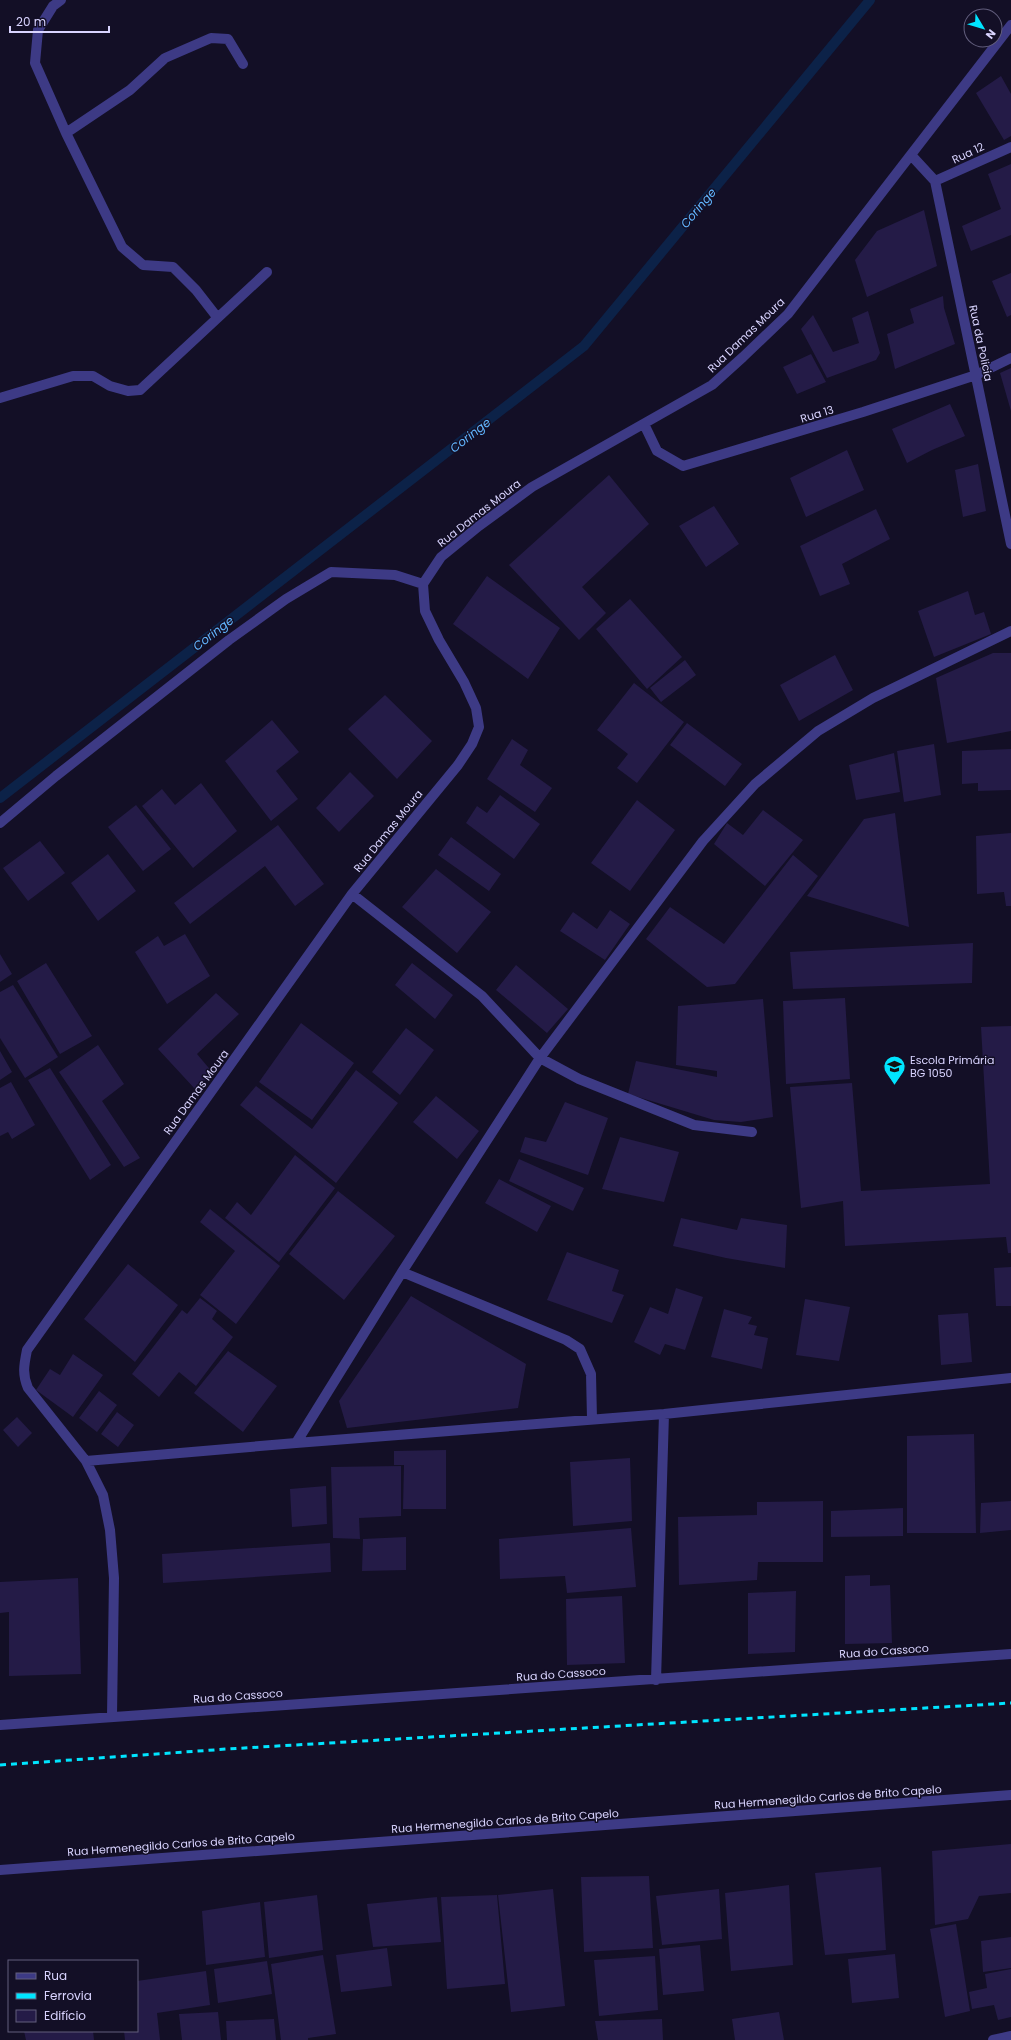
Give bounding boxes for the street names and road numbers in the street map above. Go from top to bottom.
street label: Rua 12 [949,139,987,167]
street label: Rua Damas Moura [704,294,788,376]
street label: Rua da Policia [965,303,997,383]
street label: Rua 13 [798,401,836,427]
street label: Rua Damas Moura [434,475,524,551]
street label: Rua Damas Moura [350,786,426,876]
street label: Rua Damas Moura [160,1046,232,1138]
street label: Rua do Cassoco [839,1640,929,1662]
street label: Rua do Cassoco [516,1663,606,1685]
street label: Rua do Cassoco [193,1685,283,1707]
street label: Rua Hermenegildo Carlos de Brito Capelo [714,1781,942,1813]
street label: Rua Hermenegildo Carlos de Brito Capelo [391,1805,619,1837]
street label: Rua Hermenegildo Carlos de Brito Capelo [67,1828,295,1860]

